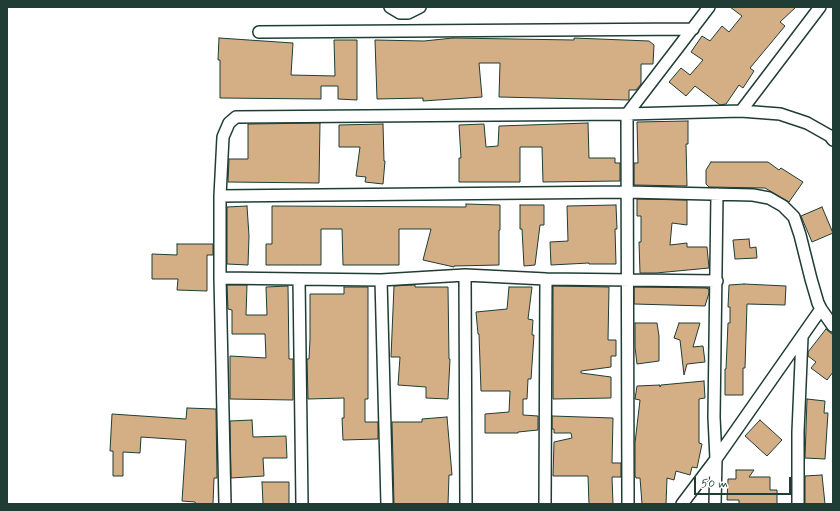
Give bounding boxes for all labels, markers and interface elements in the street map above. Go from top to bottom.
scale bar [696,469,793,495]
text: 50 m [701,476,728,492]

